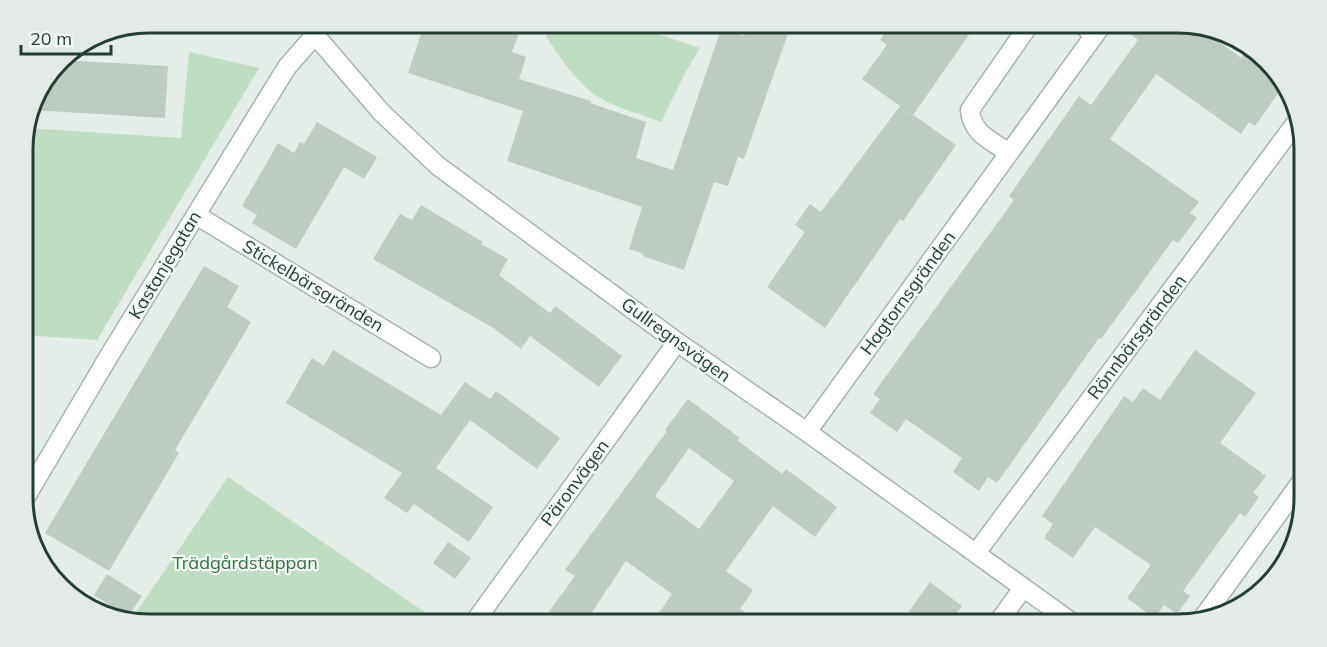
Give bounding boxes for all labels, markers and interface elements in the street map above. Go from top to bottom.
scale bar [21,18,111,56]
text: 20 m [30,27,72,50]
street label: Kastanjegatan [123,206,206,323]
street label: Hagtornsgränden [855,226,960,359]
street label: Stickelbärsgränden [238,234,388,337]
street label: Rönnbärsgränden [1082,270,1191,404]
street label: Gullregnsvägen [617,292,736,387]
street label: Päronvägen [536,435,614,530]
park label: Trädgårdstäppan [172,551,318,574]

